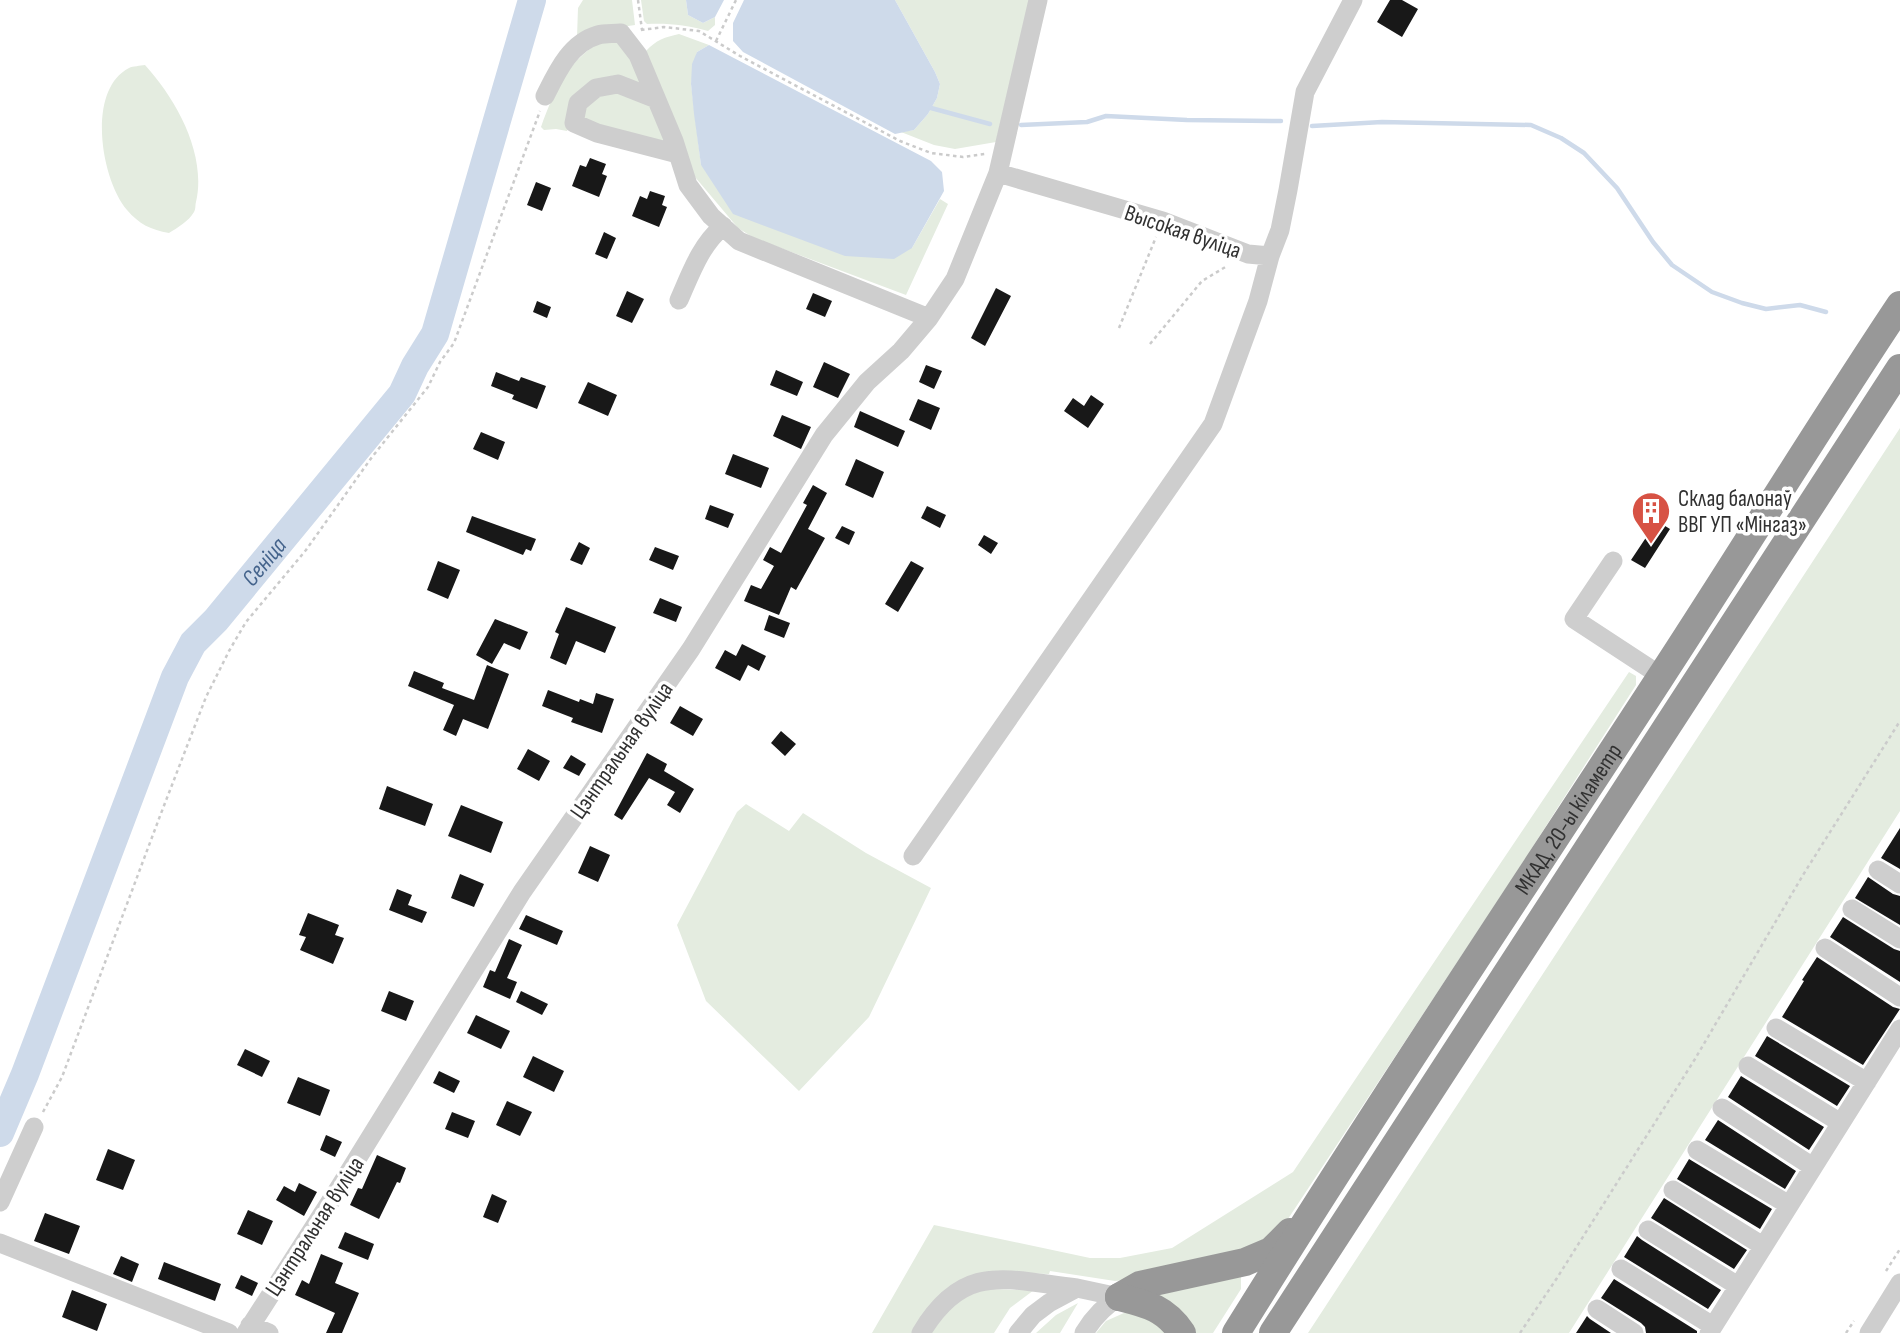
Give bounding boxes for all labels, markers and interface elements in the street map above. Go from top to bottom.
street label: Высокая вуліца [1121,199,1245,265]
place label: Склад балонаў ВВГ УП «Мінгаз» [1678,485,1807,539]
building icon: Склад балонаў ВВГ УП «Мінгаз» [1630,490,1672,545]
water label: Сеніца [236,532,293,592]
street label: Цэнтральная вуліца [564,677,679,824]
street label: МКАД, 20-ы кіламетр [1509,739,1628,900]
street label: Цэнтральная вуліца [259,1152,370,1302]

